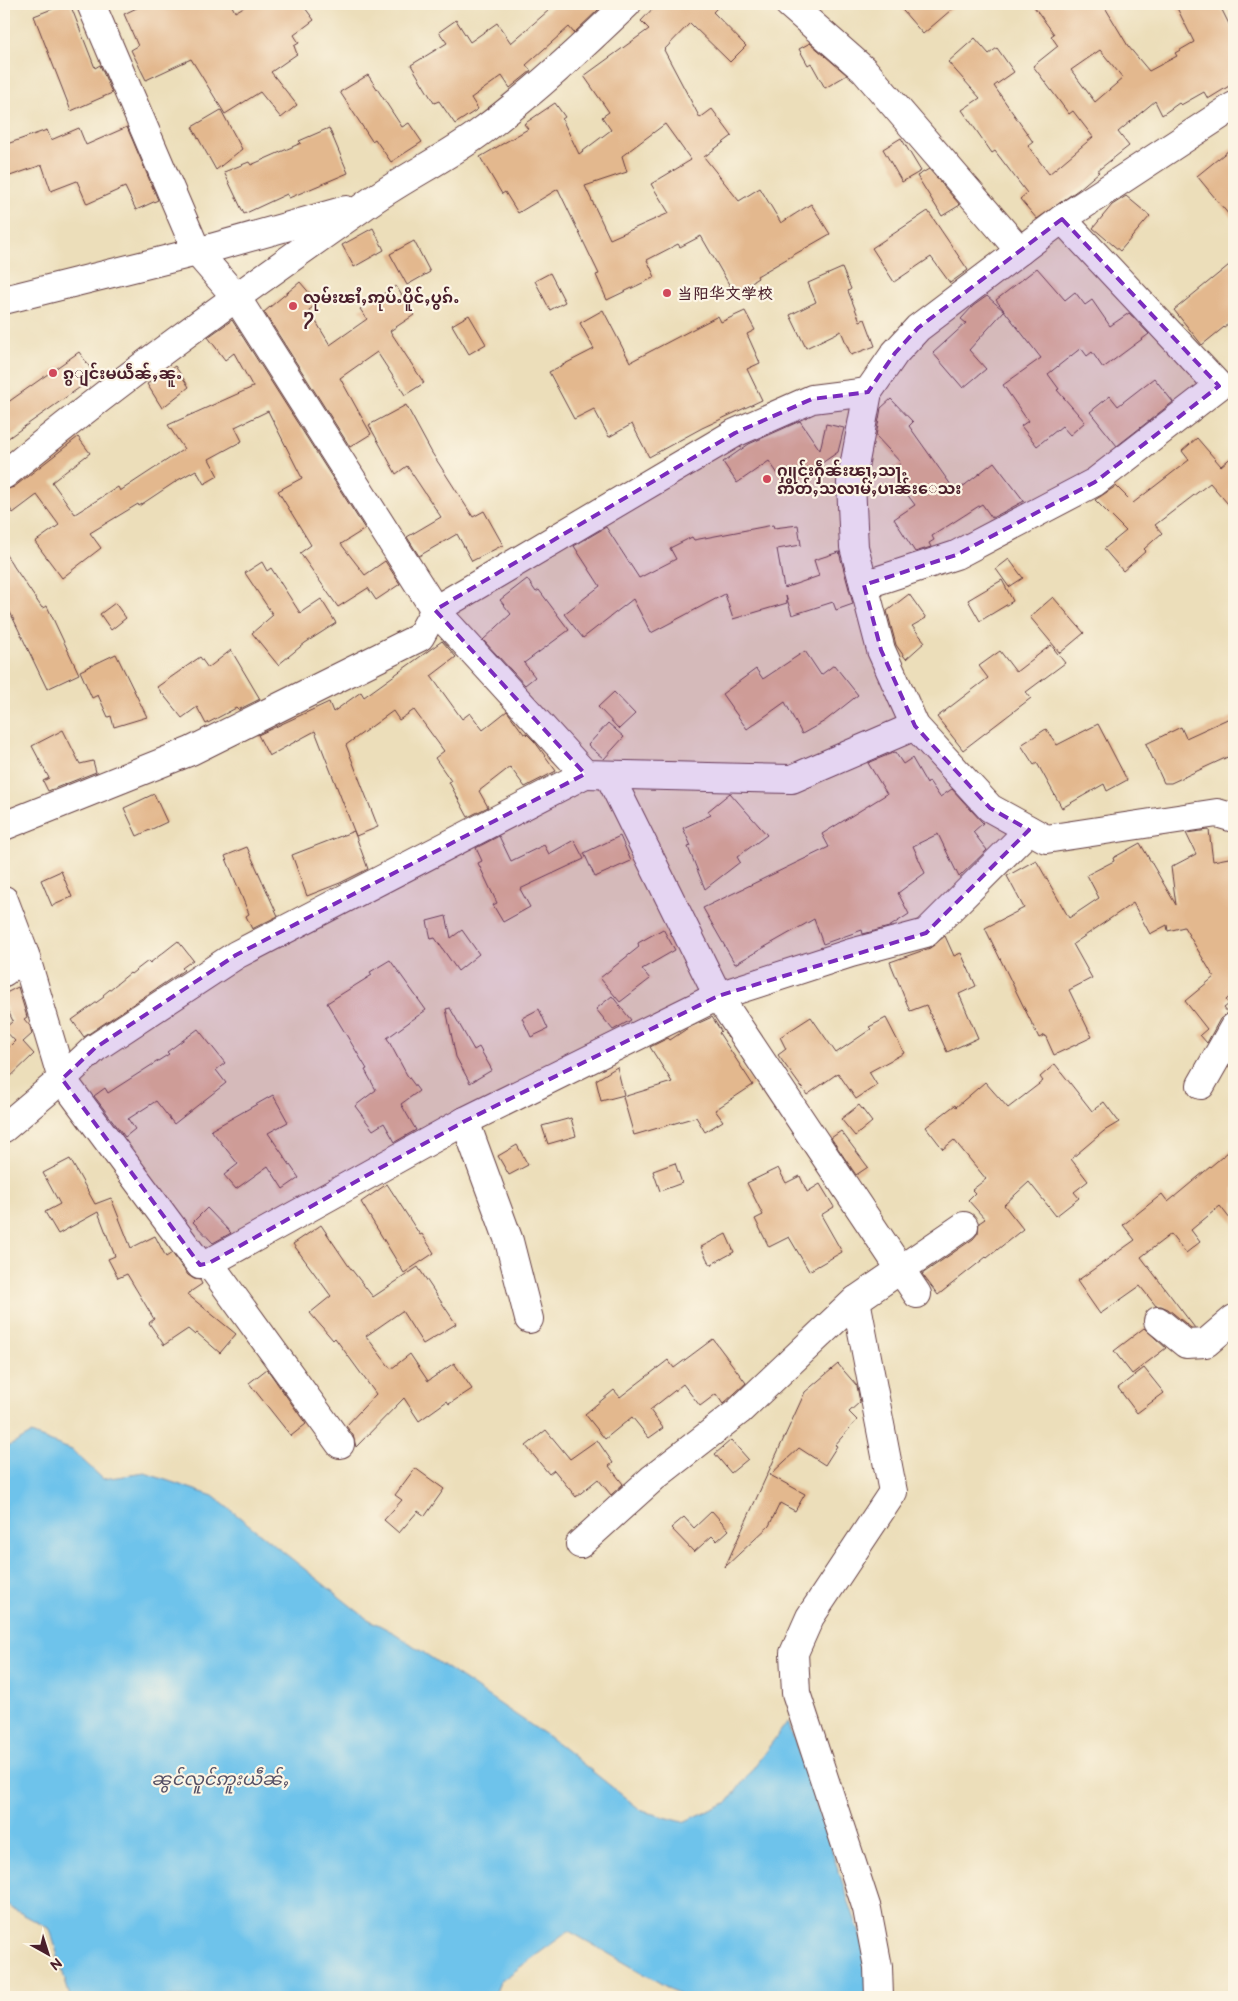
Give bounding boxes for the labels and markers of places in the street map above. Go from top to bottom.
place label: 当阳华文学校 [677,285,773,304]
place label: လုမ်းၽၢႆႇဢုပ်ႉပိူင်ႇပွၵ်ႉ ႒ [303,286,459,329]
marker: 当阳华文学校 [661,287,673,299]
marker: လုမ်းၽၢႆႇဢုပ်ႉပိူင်ႇပွၵ်ႉ ႒ [287,300,299,312]
place label: ၵွျင်းမယဵၼ်ႇၼူႉ [63,362,182,387]
marker: ၵွျင်းမယဵၼ်ႇၼူႉ [47,367,59,379]
place label: ႁူင်းႁဵၼ်းၽႃႇသႃႇ ဢိတ်ႇသလၢမ်ႇပၢၼ်းေသး [777,459,961,499]
marker: ႁူင်းႁဵၼ်းၽႃႇသႃႇ ဢိတ်ႇသလၢမ်ႇပၢၼ်းေသး [761,473,773,485]

